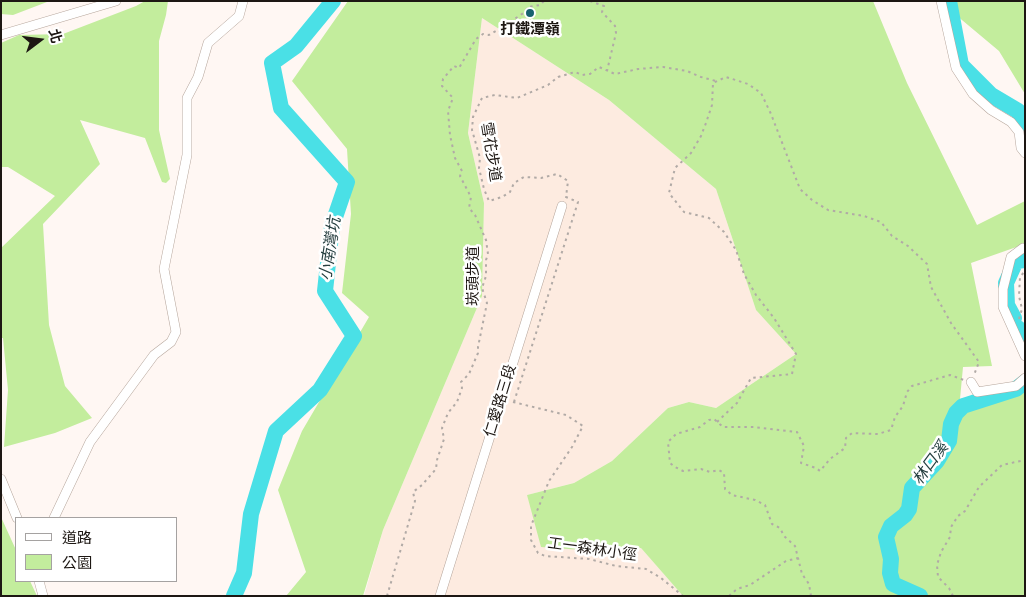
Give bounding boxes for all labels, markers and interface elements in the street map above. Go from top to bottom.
marker: 打鐵潭嶺 [524,7,536,19]
north arrow [15,15,65,65]
place label: 打鐵潭嶺 [500,21,560,39]
text: 北 [45,27,65,45]
street label: 雪花步道 [476,121,504,183]
water label: 小南灣坑 [317,216,345,282]
street label: 崁頭步道 [465,246,483,306]
street label: 仁愛路三段 [481,363,521,439]
water label: 林口溪 [909,439,953,489]
legend [15,517,178,582]
text: 道路 [62,529,92,548]
street label: 工一森林小徑 [546,535,638,565]
text: 公園 [62,554,92,573]

